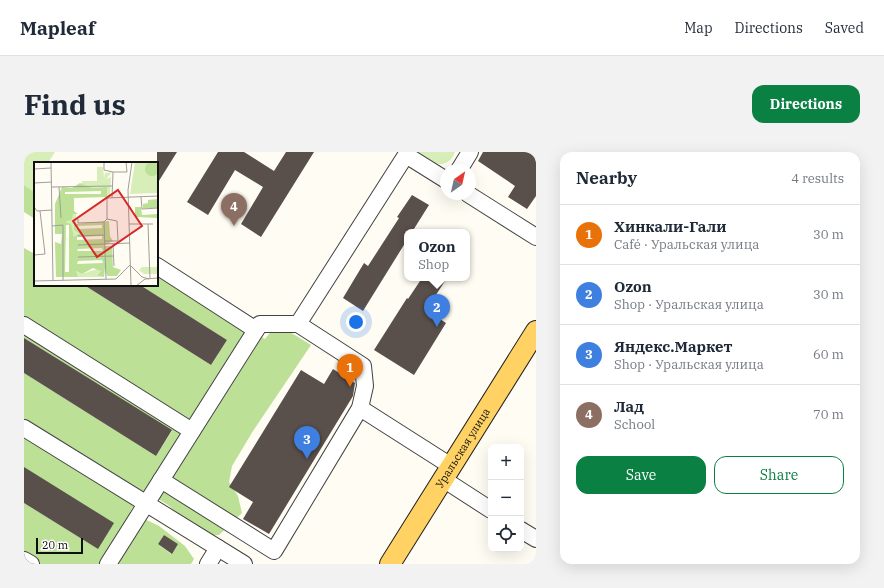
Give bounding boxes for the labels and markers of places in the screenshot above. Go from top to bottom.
pin: 4 [221,193,247,226]
pin: 2 [424,294,450,327]
pin: 1 [337,354,363,387]
pin: 3 [294,426,320,459]

